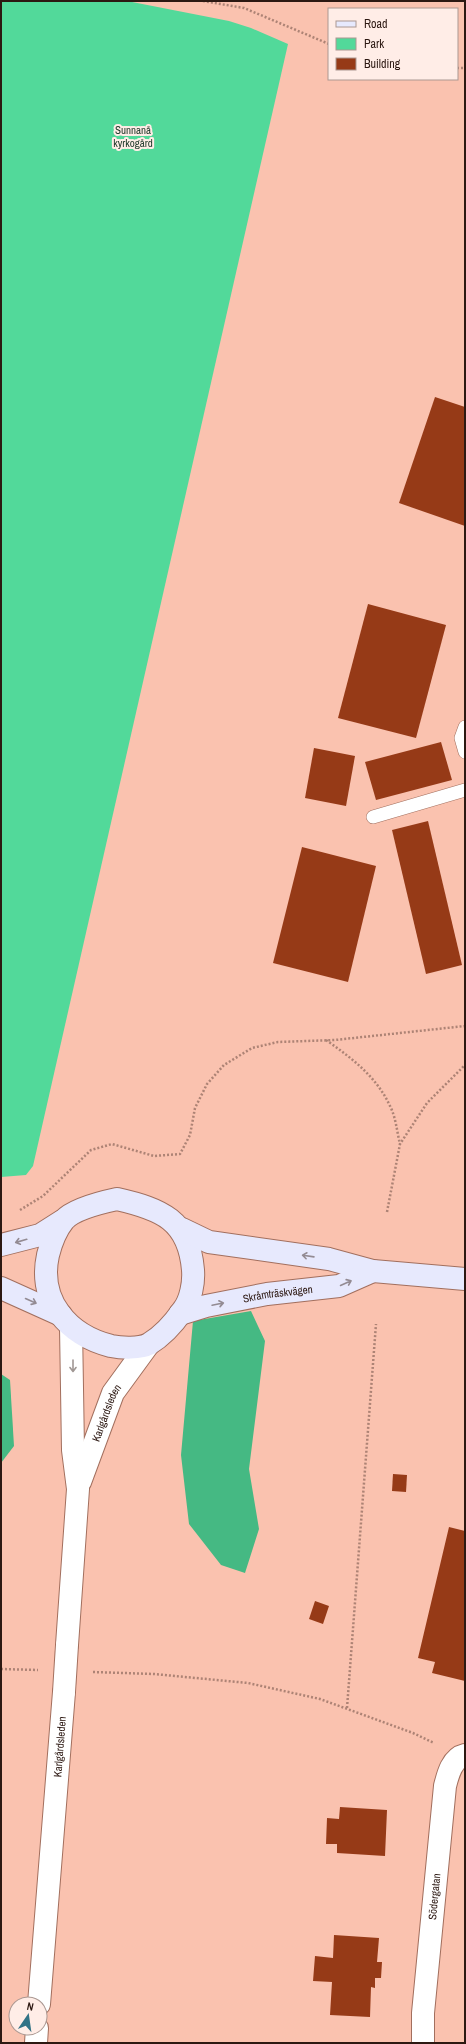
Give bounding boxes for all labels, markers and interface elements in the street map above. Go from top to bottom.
legend [328,8,458,80]
text: Road [364,16,388,32]
text: Park [364,36,384,52]
text: Building [364,56,401,72]
park label: Sunnanå kyrkogård [113,123,153,150]
one-way arrow [15,1237,28,1245]
one-way arrow [302,1252,315,1260]
one-way arrow [339,1279,351,1286]
street label: Skråmträskvägen [242,1282,313,1306]
one-way arrow [25,1298,37,1305]
one-way arrow [211,1299,224,1307]
one-way arrow [69,1359,77,1372]
street label: Karlgårdsleden [89,1381,124,1444]
street label: Karlgårdsleden [50,1716,69,1778]
street label: Södergatan [425,1873,444,1921]
north arrow [8,1996,48,2036]
text: N [26,1999,35,2014]

